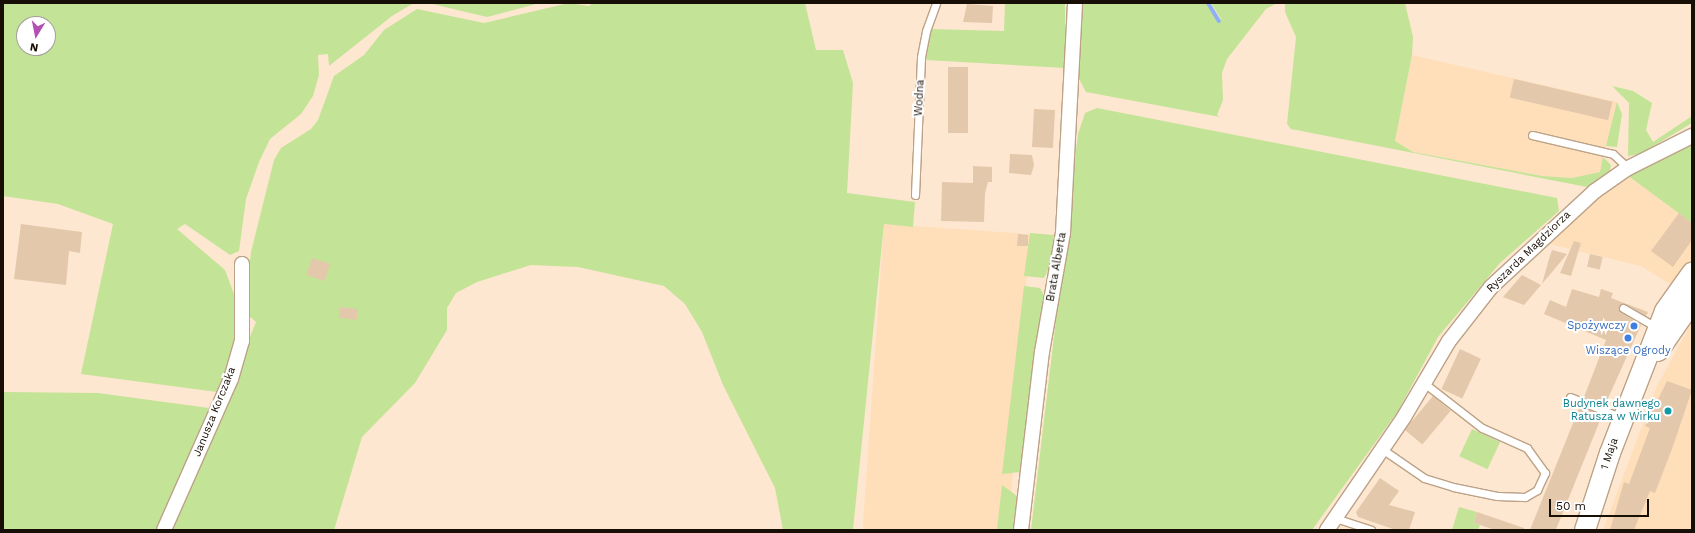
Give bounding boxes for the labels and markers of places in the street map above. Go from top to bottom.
place label: Spożywczy [1567,319,1626,333]
marker: Spożywczy [1629,321,1639,331]
marker: Wiszące Ogrody [1623,333,1633,343]
place label: Wiszące Ogrody [1585,344,1671,358]
place label: Budynek dawnego Ratusza w Wirku [1563,398,1660,424]
marker: Budynek dawnego Ratusza w Wirku [1663,406,1673,416]

